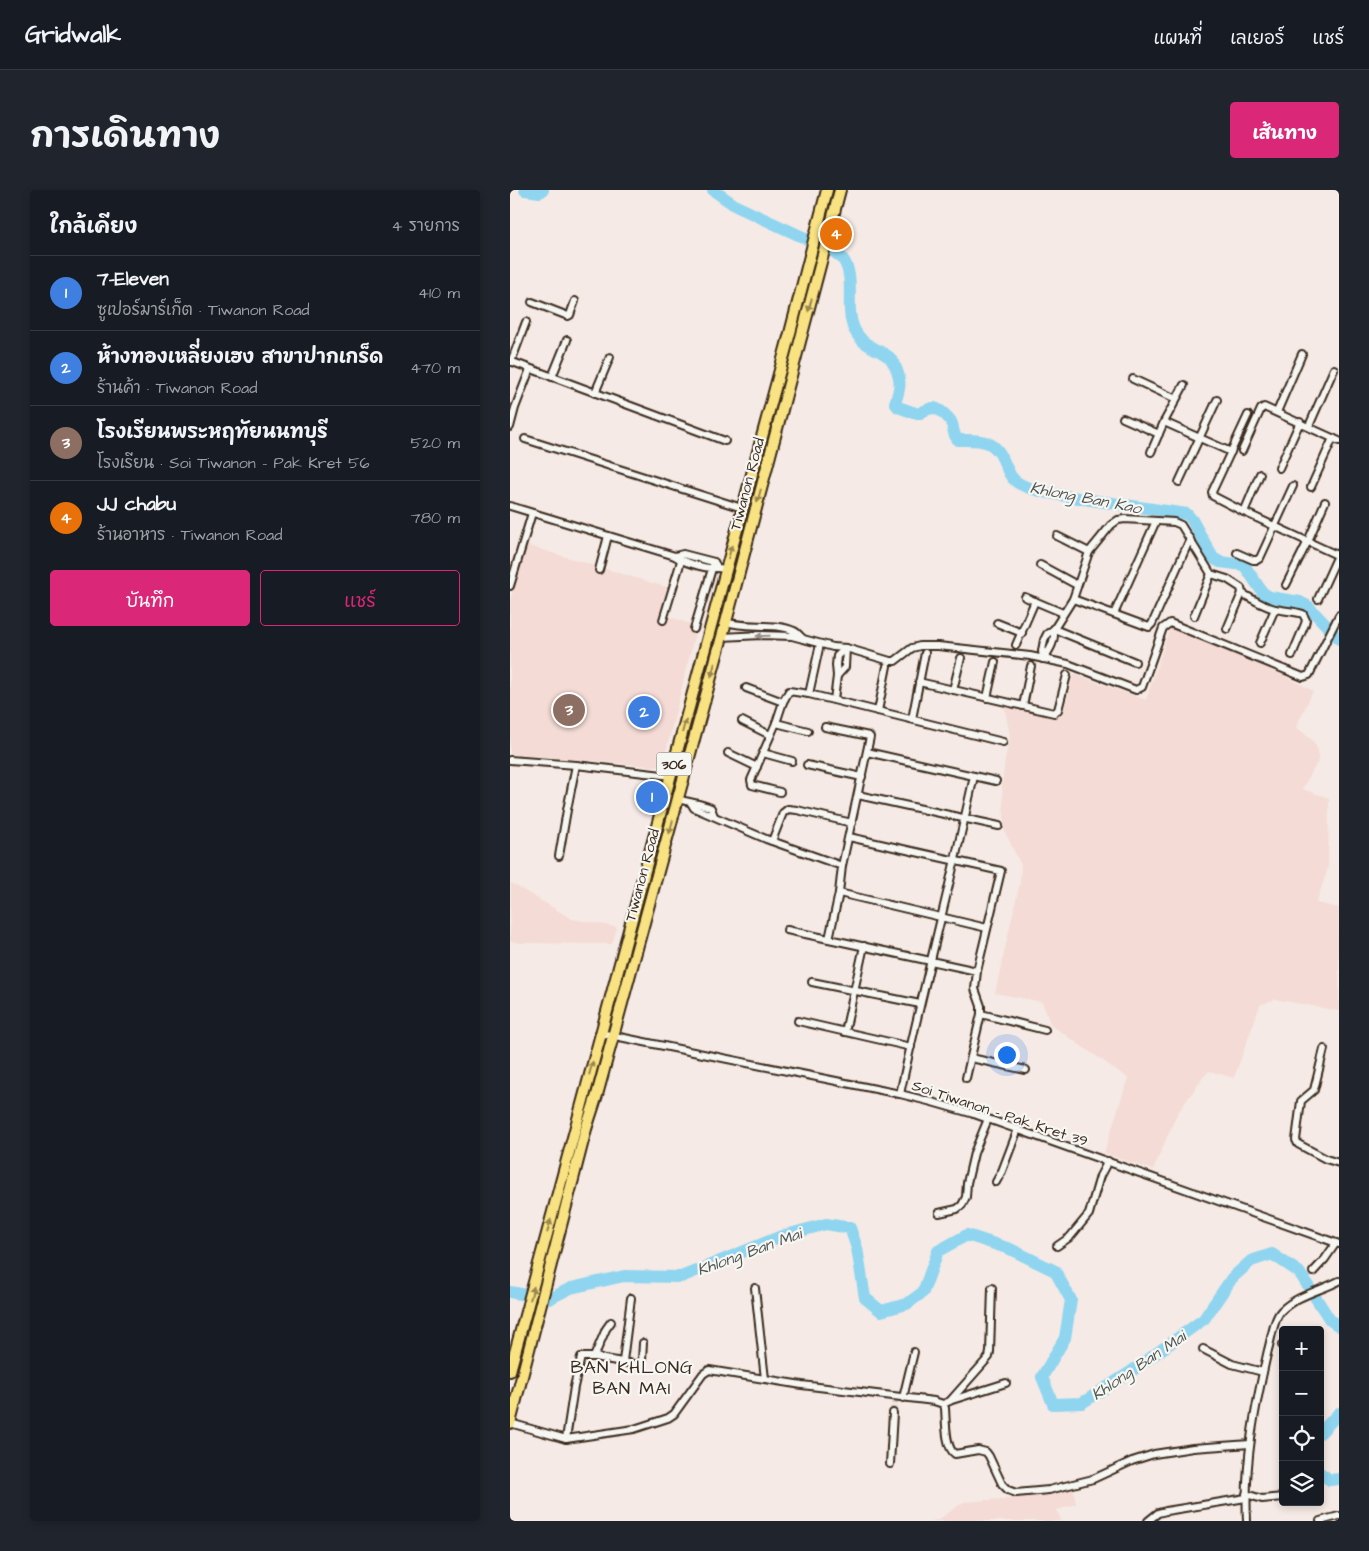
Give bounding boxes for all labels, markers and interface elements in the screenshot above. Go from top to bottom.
text: Gridwalk [25,18,121,52]
text: แผนที่ [1154,26,1202,51]
text: เลเยอร์ [1230,26,1284,51]
text: แชร์ [1312,26,1344,51]
button: เส้นทาง [1230,102,1339,158]
text: การเดินทาง [30,112,220,161]
text: ใกล้เคียง [50,212,137,241]
text: 4 รายการ [391,215,460,237]
pin: 4 [820,215,852,253]
text: 7-Eleven [97,266,169,293]
text: 1 [65,282,67,304]
text: 410 m [418,282,460,304]
one-way arrow [806,297,814,313]
text: ซูเปอร์มาร์เก็ต · Tiwanon Road [97,299,310,321]
text: ห้างทองเหลี่ยงเฮง สาขาปากเกร็ด [97,344,383,371]
text: 2 [61,357,71,379]
text: 470 m [410,357,460,379]
text: ร้านค้า · Tiwanon Road [97,377,257,399]
text: โรงเรียนพระหฤทัยนนทบุรี [97,419,328,446]
text: 3 [62,432,70,454]
text: 520 m [411,432,460,454]
street label: Tiwanon Road [725,435,770,533]
text: โรงเรียน · Soi Tiwanon - Pak Kret 56 [97,452,370,474]
water label: Khlong Ban Kao [1028,476,1144,521]
one-way arrow [755,488,763,503]
text: JJ chabu [97,491,176,518]
text: 4 [61,507,71,529]
text: 780 m [411,507,460,529]
text: ร้านอาหาร · Tiwanon Road [97,524,282,546]
one-way arrow [726,544,734,559]
button: บันทึก [50,570,250,626]
button: แชร์ [260,570,460,626]
one-way arrow [755,632,771,640]
one-way arrow [709,662,717,677]
pin: 3 [553,691,585,729]
pin: 2 [628,693,660,731]
one-way arrow [680,718,688,734]
road number: 306 [656,752,692,776]
pin: 1 [636,778,668,816]
one-way arrow [666,819,674,834]
street label: Tiwanon Road [620,826,665,924]
your location [994,1042,1020,1068]
one-way arrow [587,1061,595,1076]
street label: Soi Tiwanon - Pak Kret 39 [909,1075,1091,1152]
one-way arrow [546,1218,554,1233]
water label: Khlong Ban Mai [694,1222,807,1282]
one-way arrow [528,1285,536,1300]
water label: Khlong Ban Mai [1087,1325,1193,1406]
map controls [1279,1326,1324,1506]
button: + [1279,1326,1324,1371]
district label: BAN KHLONG BAN MAI [571,1355,693,1401]
button: − [1279,1371,1324,1416]
button: locate [1279,1416,1324,1461]
button: layers [1279,1461,1324,1506]

